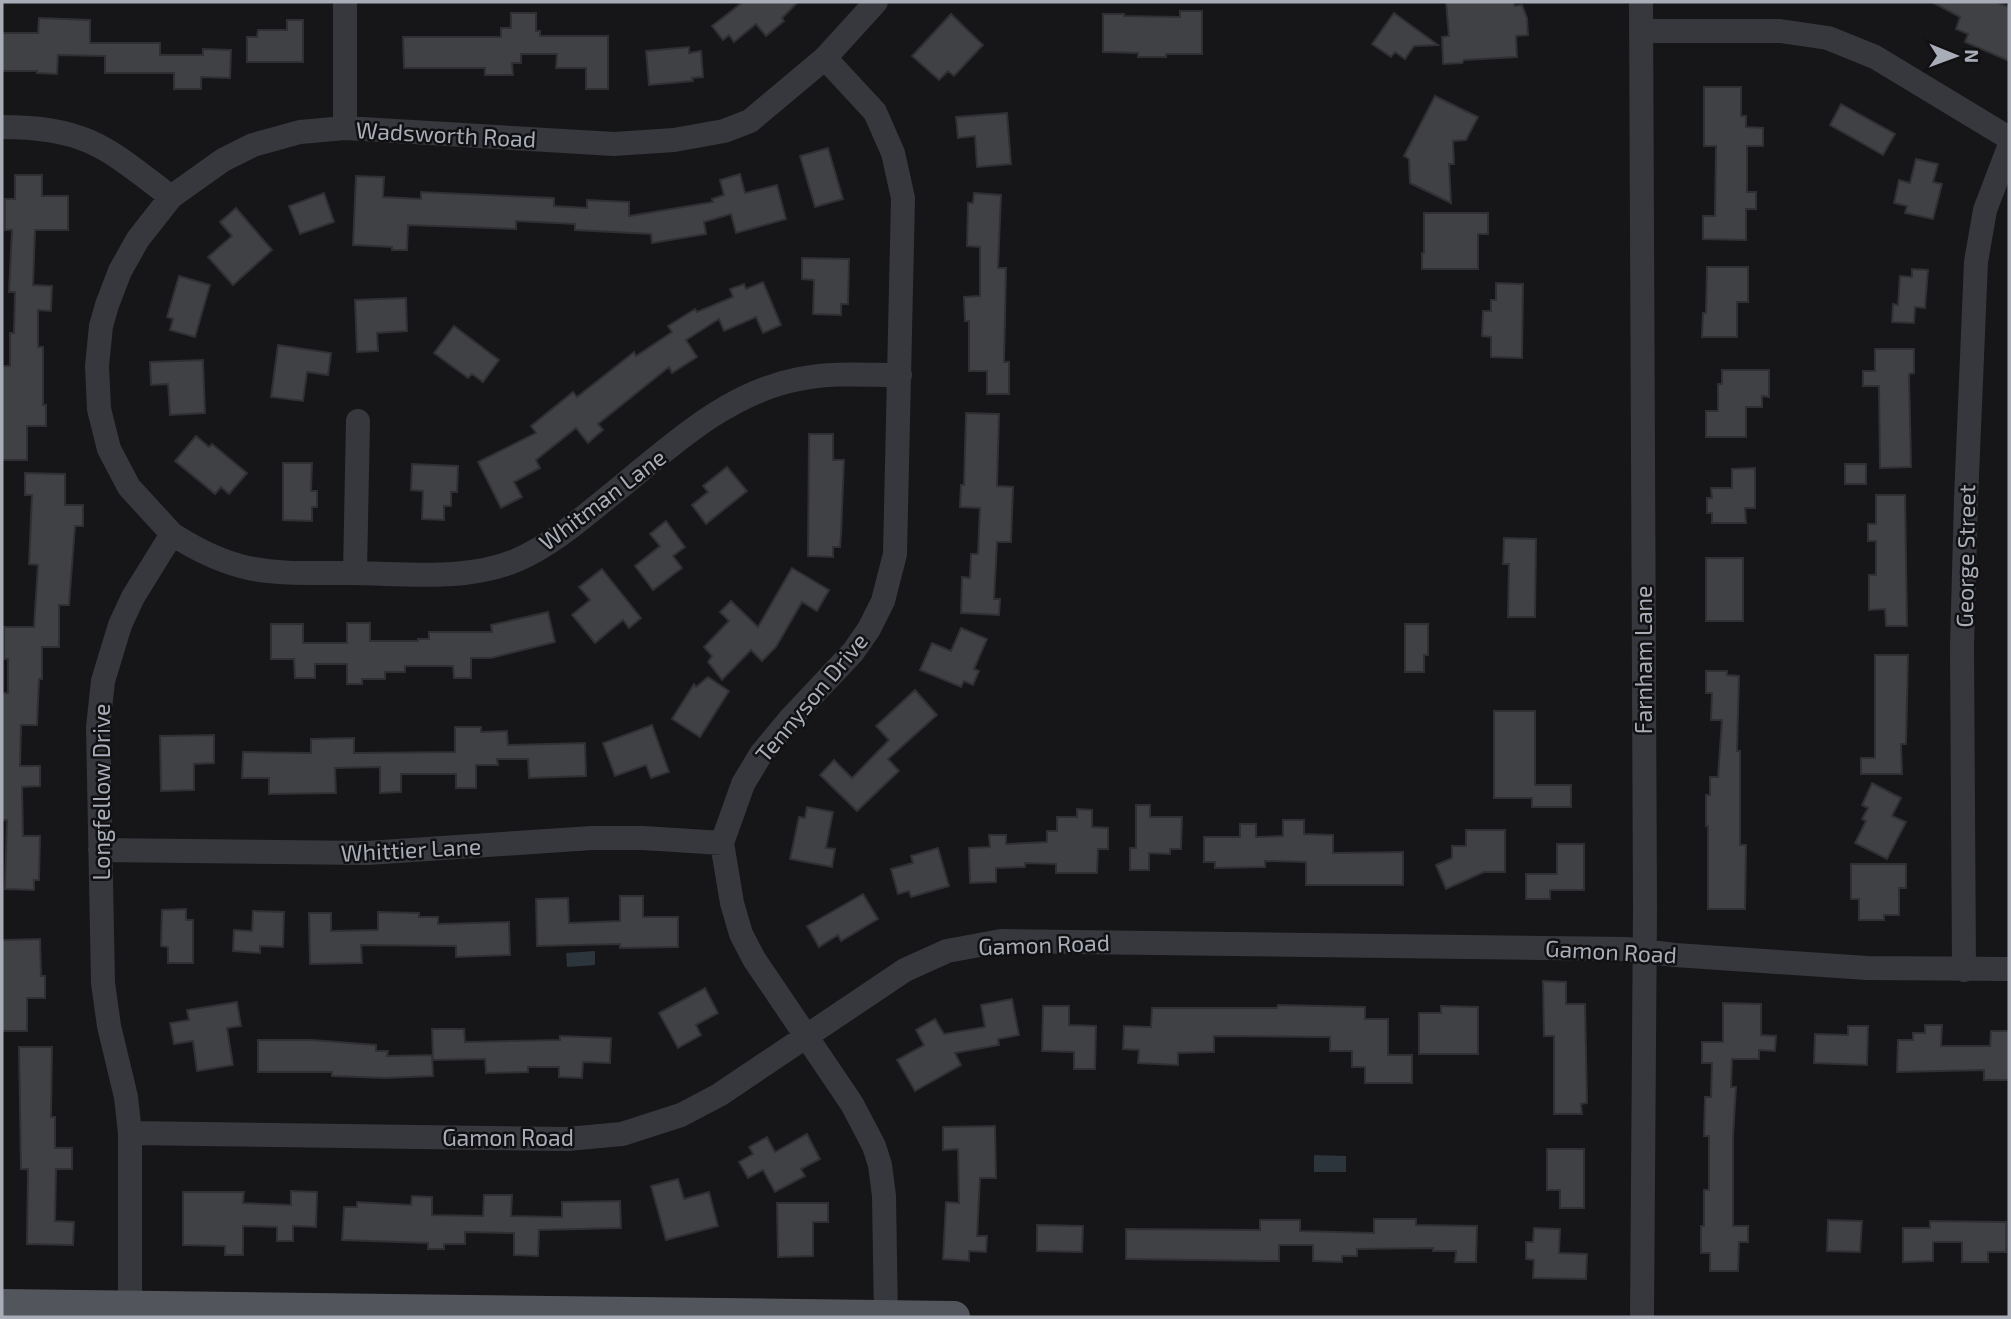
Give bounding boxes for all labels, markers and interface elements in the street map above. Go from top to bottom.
north arrow [1920,21,1990,91]
text: N [1961,49,1984,63]
street label: Wadsworth Road [355,115,537,153]
street label: Whitman Lane [533,442,671,556]
street label: George Street [1950,484,1980,628]
street label: Farnham Lane [1629,586,1657,734]
street label: Tennyson Drive [749,627,873,767]
street label: Longfellow Drive [87,704,115,880]
street label: Whittier Lane [340,831,482,867]
street label: Gamon Road [978,928,1110,960]
street label: Gamon Road [1544,934,1678,968]
street label: Gamon Road [442,1123,574,1151]

